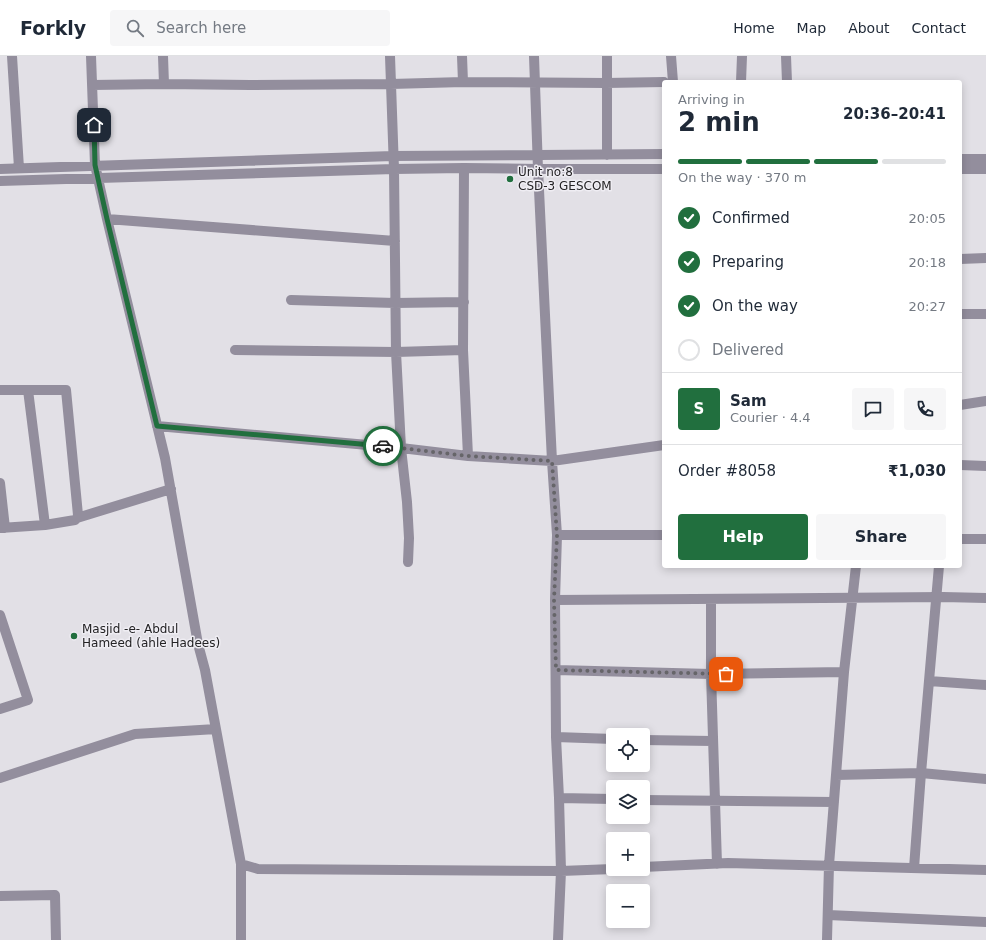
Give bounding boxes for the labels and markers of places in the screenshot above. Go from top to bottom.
pin [77,108,111,142]
place label: Unit no:8 CSD-3 GESCOM [518,165,612,193]
marker: Unit no:8 CSD-3 GESCOM [505,174,515,184]
place label: Masjid -e- Abdul Hameed (ahle Hadees) [82,622,220,650]
marker: Masjid -e- Abdul Hameed (ahle Hadees) [69,631,79,641]
pin [709,657,743,691]

